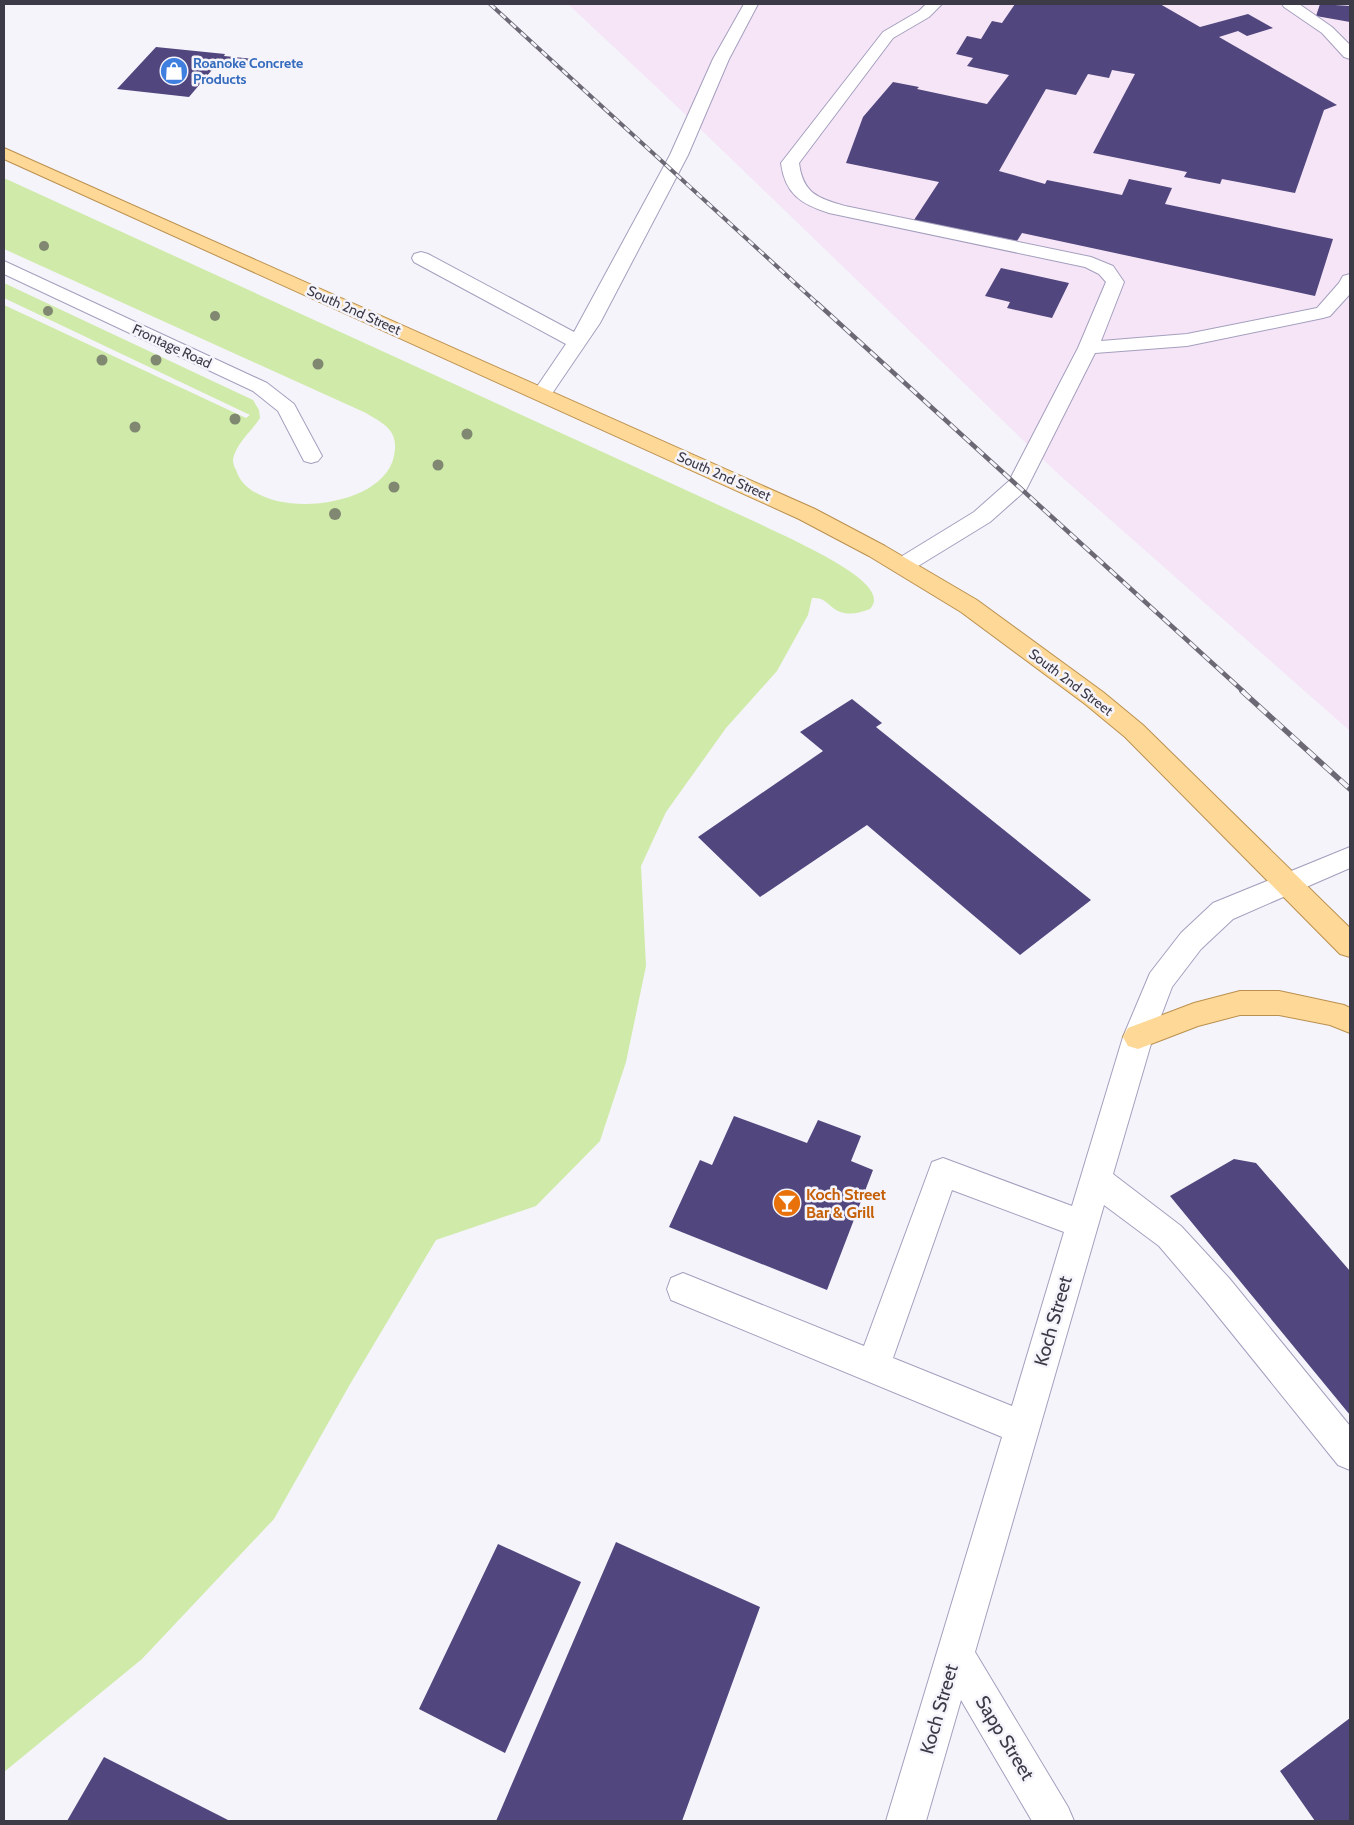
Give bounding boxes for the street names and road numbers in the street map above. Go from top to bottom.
street label: South 2nd Street [304,281,404,339]
street label: Frontage Road [129,320,215,372]
street label: South 2nd Street [674,447,774,505]
street label: South 2nd Street [1025,645,1117,720]
street label: Koch Street [1029,1273,1077,1369]
street label: Koch Street [915,1661,963,1757]
street label: Sapp Street [971,1692,1039,1785]

